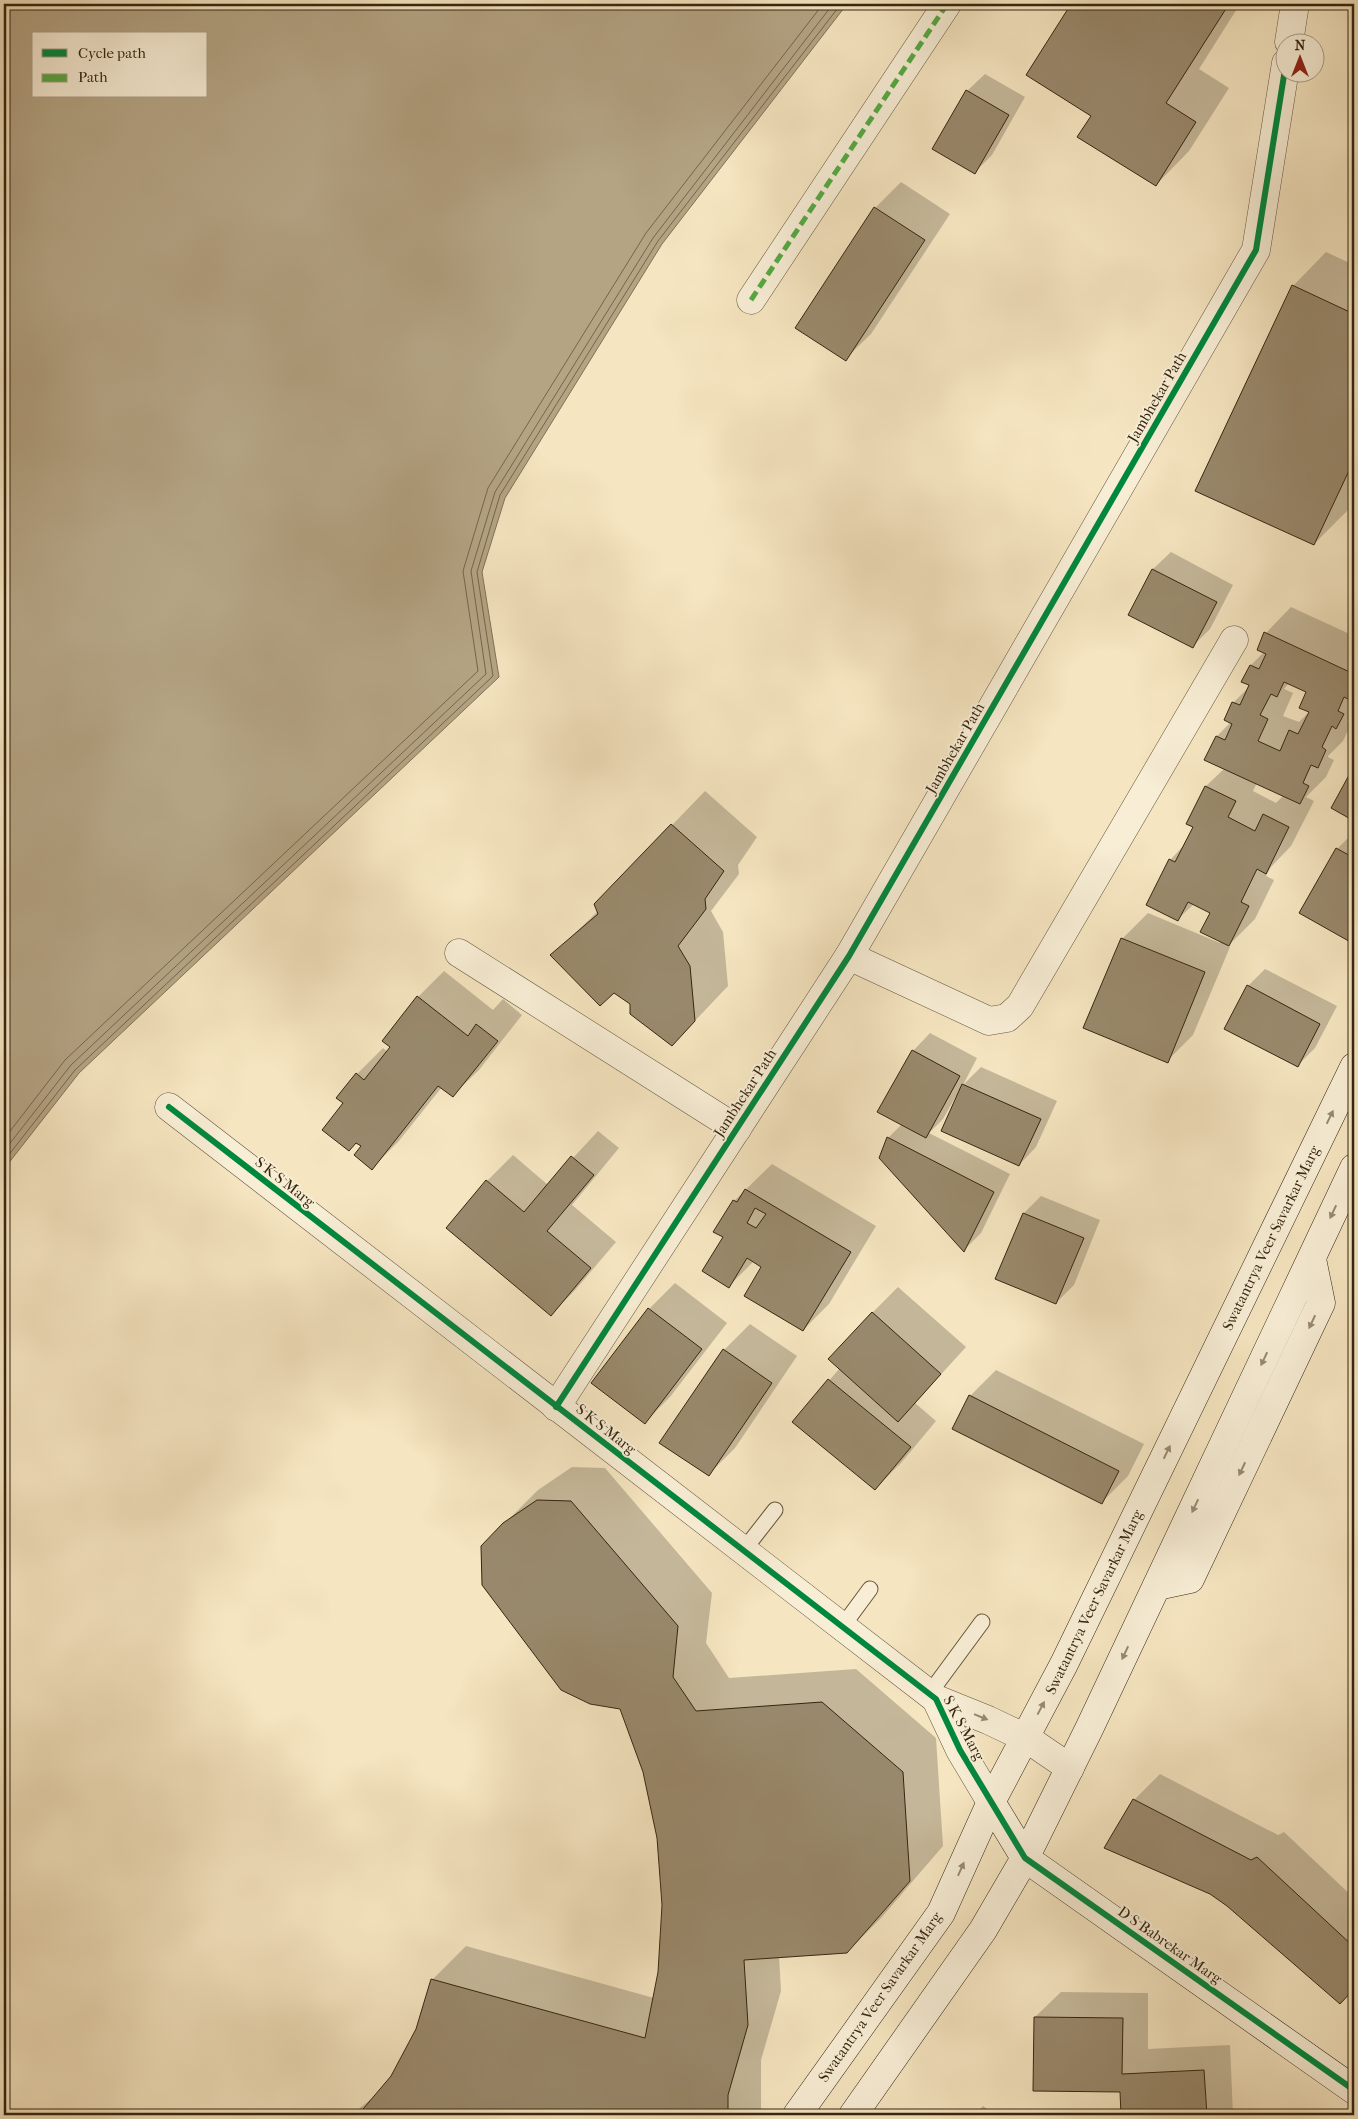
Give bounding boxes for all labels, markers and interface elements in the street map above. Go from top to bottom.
legend [32,32,208,98]
north arrow [1276,32,1326,82]
text: N [1295,37,1306,54]
text: Cycle path [78,44,146,62]
text: Path [78,68,108,86]
street label: Jambhekar Path [1123,348,1191,447]
street label: Jambhekar Path [921,699,989,798]
street label: Jambhekar Path [709,1045,781,1141]
one-way arrow [1326,1110,1334,1124]
street label: Swatantrya Veer Savarkar Marg [1218,1142,1324,1333]
street label: S K S Marg [251,1153,319,1212]
one-way arrow [1329,1205,1337,1219]
one-way arrow [1308,1315,1316,1329]
one-way arrow [1260,1352,1268,1366]
street label: S K S Marg [572,1400,640,1459]
one-way arrow [1163,1445,1171,1459]
one-way arrow [1238,1462,1246,1476]
one-way arrow [1190,1499,1198,1513]
street label: Swatantrya Veer Savarkar Marg [1041,1506,1147,1697]
one-way arrow [1121,1646,1129,1660]
street label: S K S Marg [939,1692,989,1764]
one-way arrow [1037,1701,1045,1715]
one-way arrow [974,1713,989,1721]
one-way arrow [957,1862,965,1876]
street label: D S Babrekar Marg [1114,1902,1226,1988]
street label: Swatantrya Veer Savarkar Marg [814,1908,946,2086]

